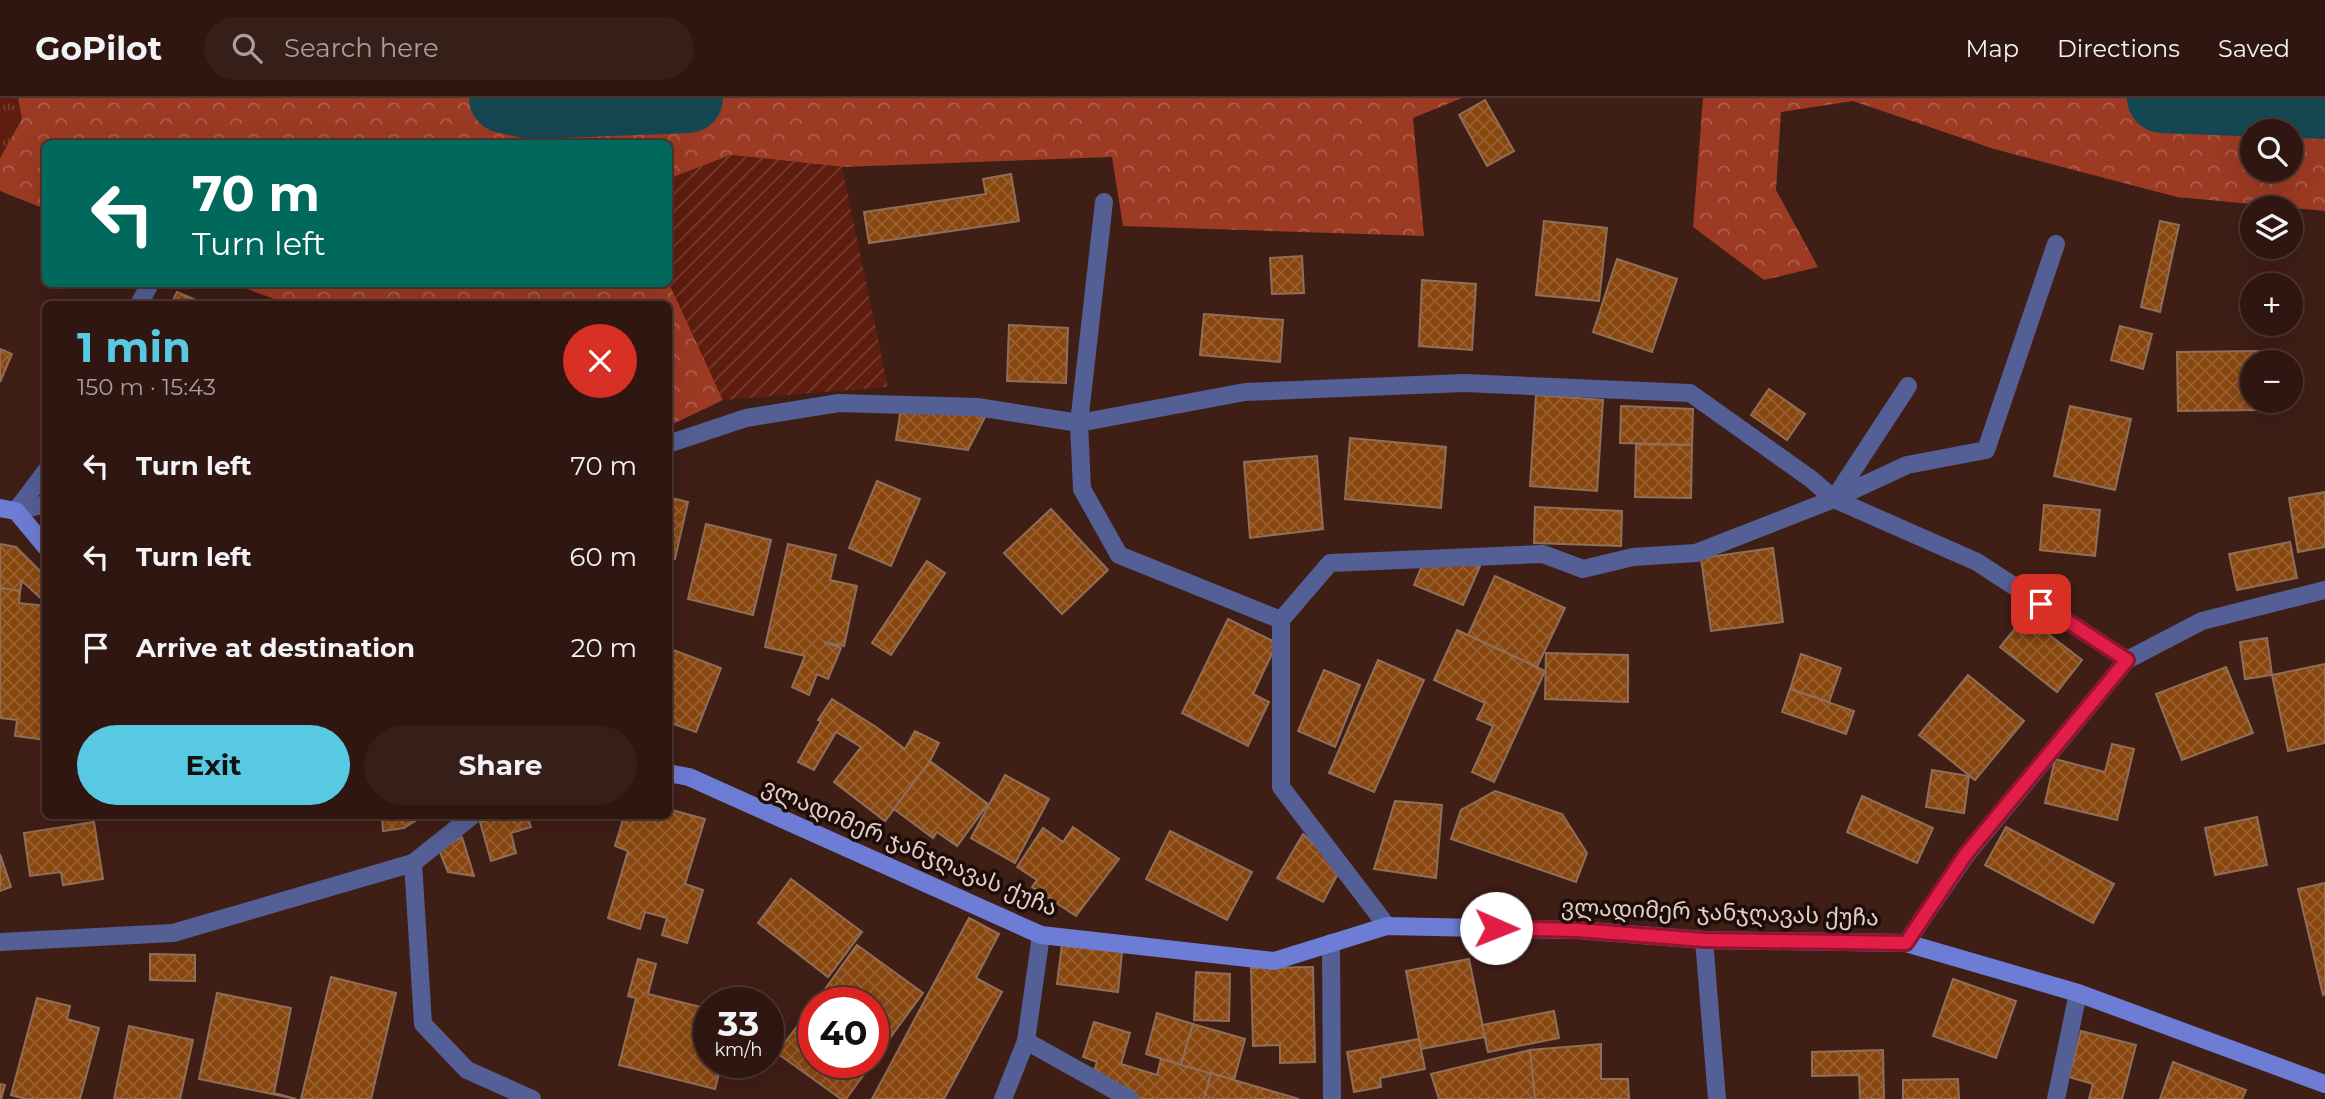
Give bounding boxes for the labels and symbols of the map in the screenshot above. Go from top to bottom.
pin [2011,574,2071,634]
street label: ვლადიმერ ჯანჯღავას ქუჩა [758,772,1062,922]
position arrow [1459,891,1533,965]
street label: ვლადიმერ ჯანჯღავას ქუჩა [1561,892,1879,932]
speed limit sign: 40 [798,987,889,1078]

